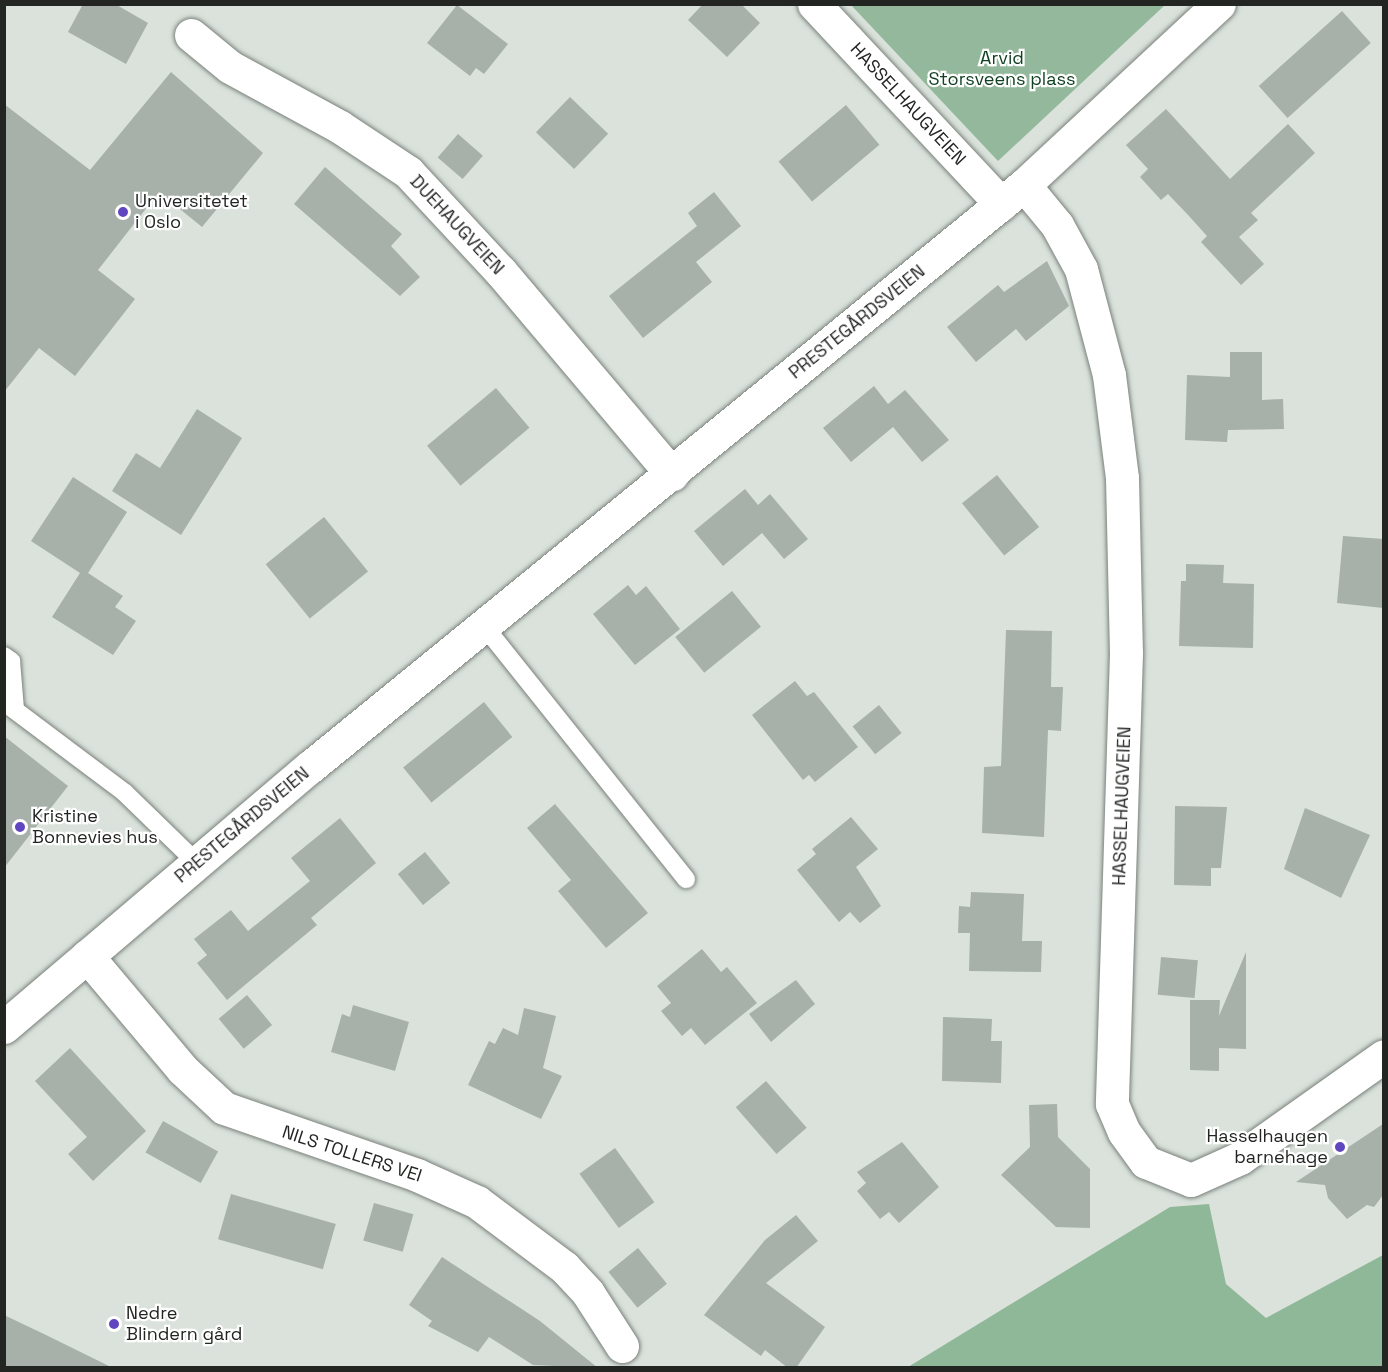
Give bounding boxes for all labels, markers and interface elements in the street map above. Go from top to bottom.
street label: HASSELHAUGVEIEN [846,38,970,170]
park label: Arvid Storsveens plass [929,48,1075,90]
street label: DUEHAUGVEIEN [405,171,509,279]
place label: Universitetet i Oslo [135,191,248,234]
marker: Universitetet i Oslo [116,205,130,219]
street label: PRESTEGÅRDSVEIEN [785,261,929,383]
street label: HASSELHAUGVEIEN [1108,726,1136,886]
street label: PRESTEGÅRDSVEIEN [170,763,314,887]
place label: Kristine Bonnevies hus [32,806,158,848]
marker: Kristine Bonnevies hus [13,820,27,834]
street label: NILS TOLLERS VEI [279,1121,425,1187]
place label: Hasselhaugen barnehage [1206,1126,1328,1168]
marker: Hasselhaugen barnehage [1333,1140,1347,1154]
place label: Nedre Blindern gård [126,1303,242,1346]
marker: Nedre Blindern gård [107,1317,121,1331]

